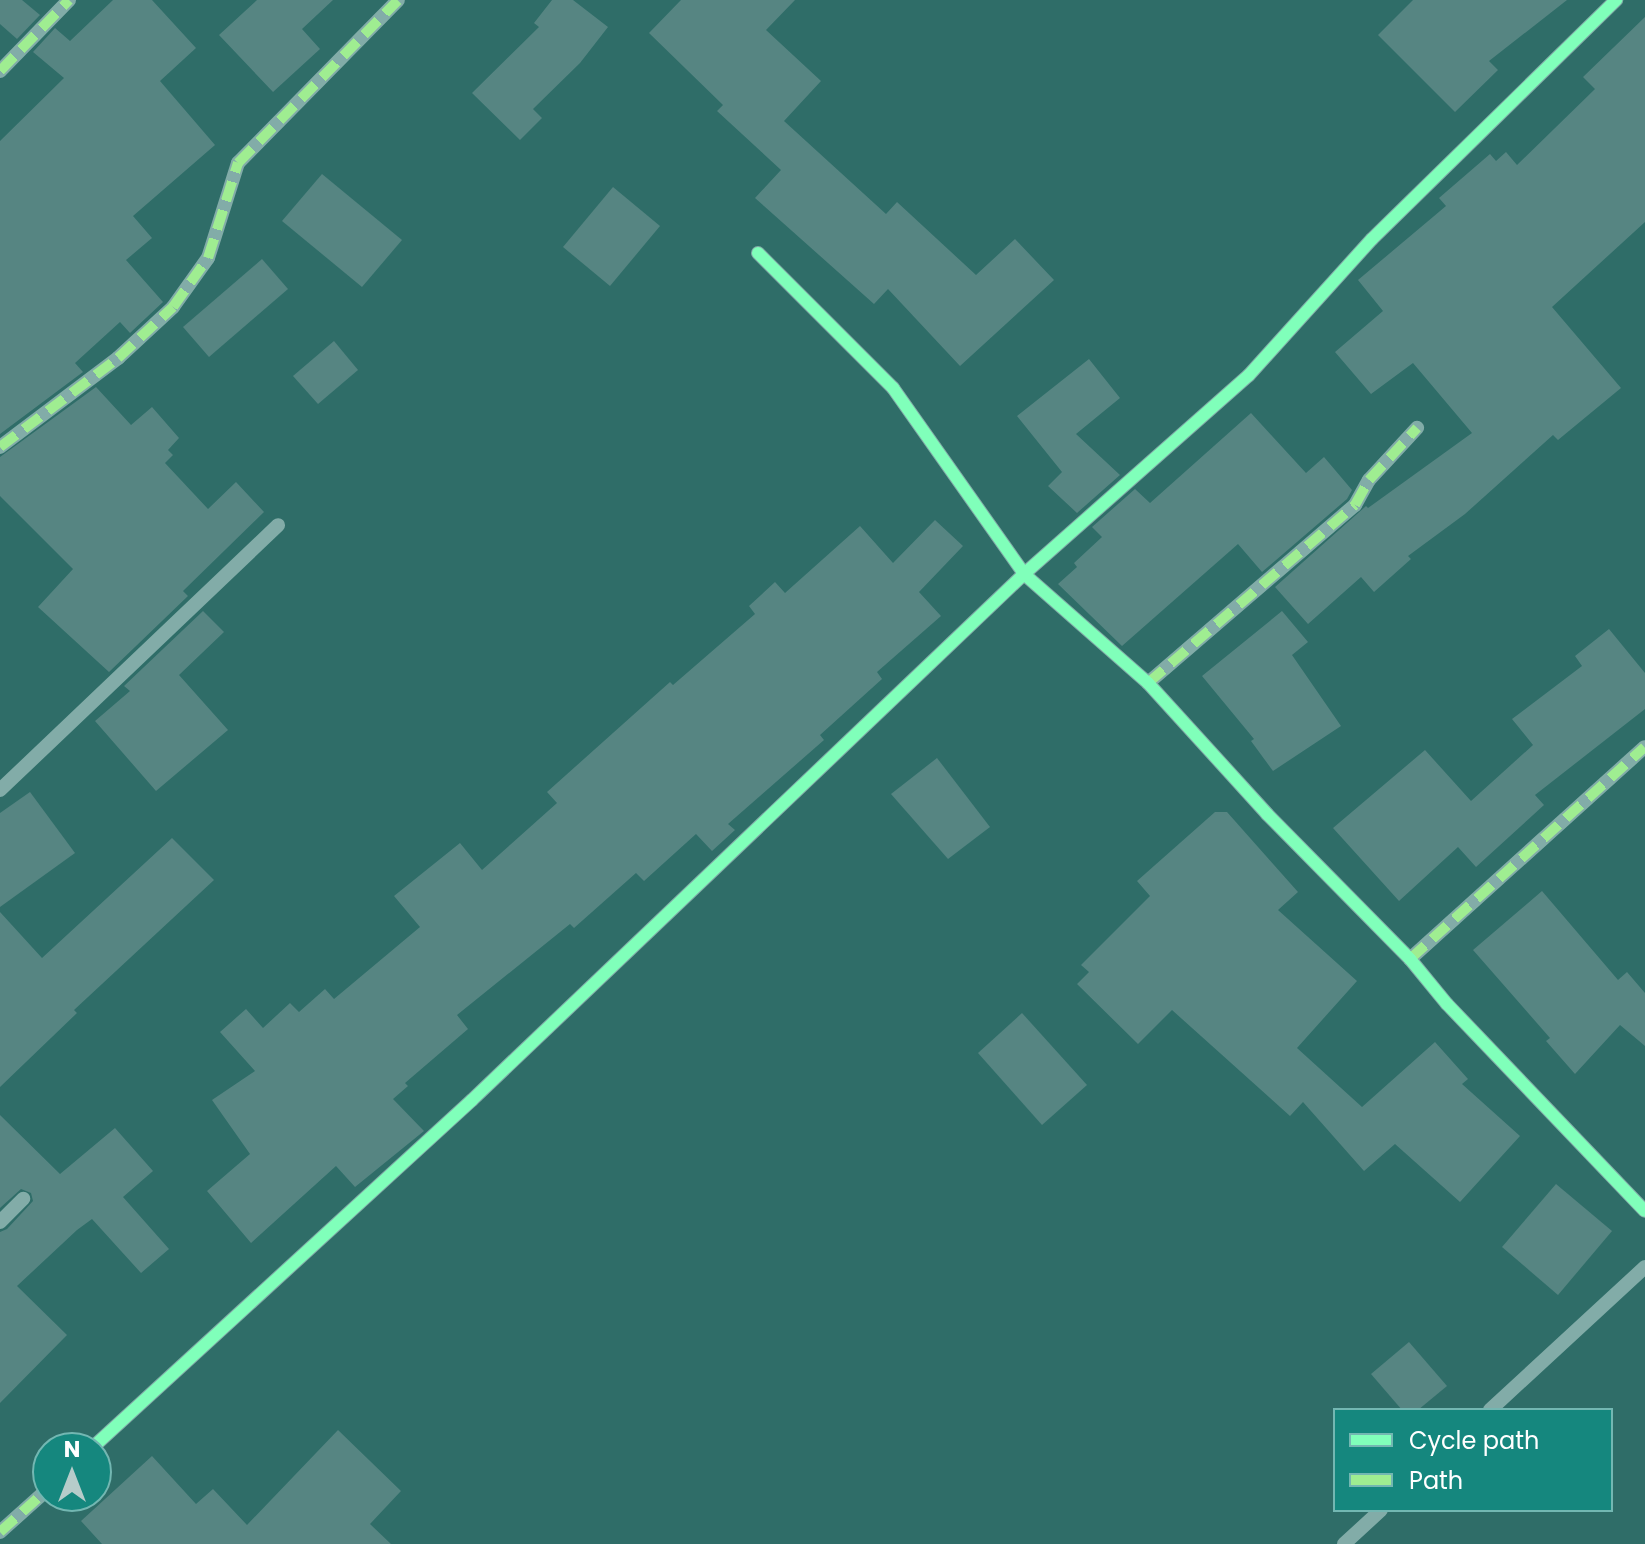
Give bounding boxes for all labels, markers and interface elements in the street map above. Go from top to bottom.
legend [1333,1408,1613,1512]
text: Cycle path [1409,1424,1539,1457]
north arrow [32,1432,112,1512]
text: N [64,1434,80,1465]
text: Path [1409,1464,1463,1497]

